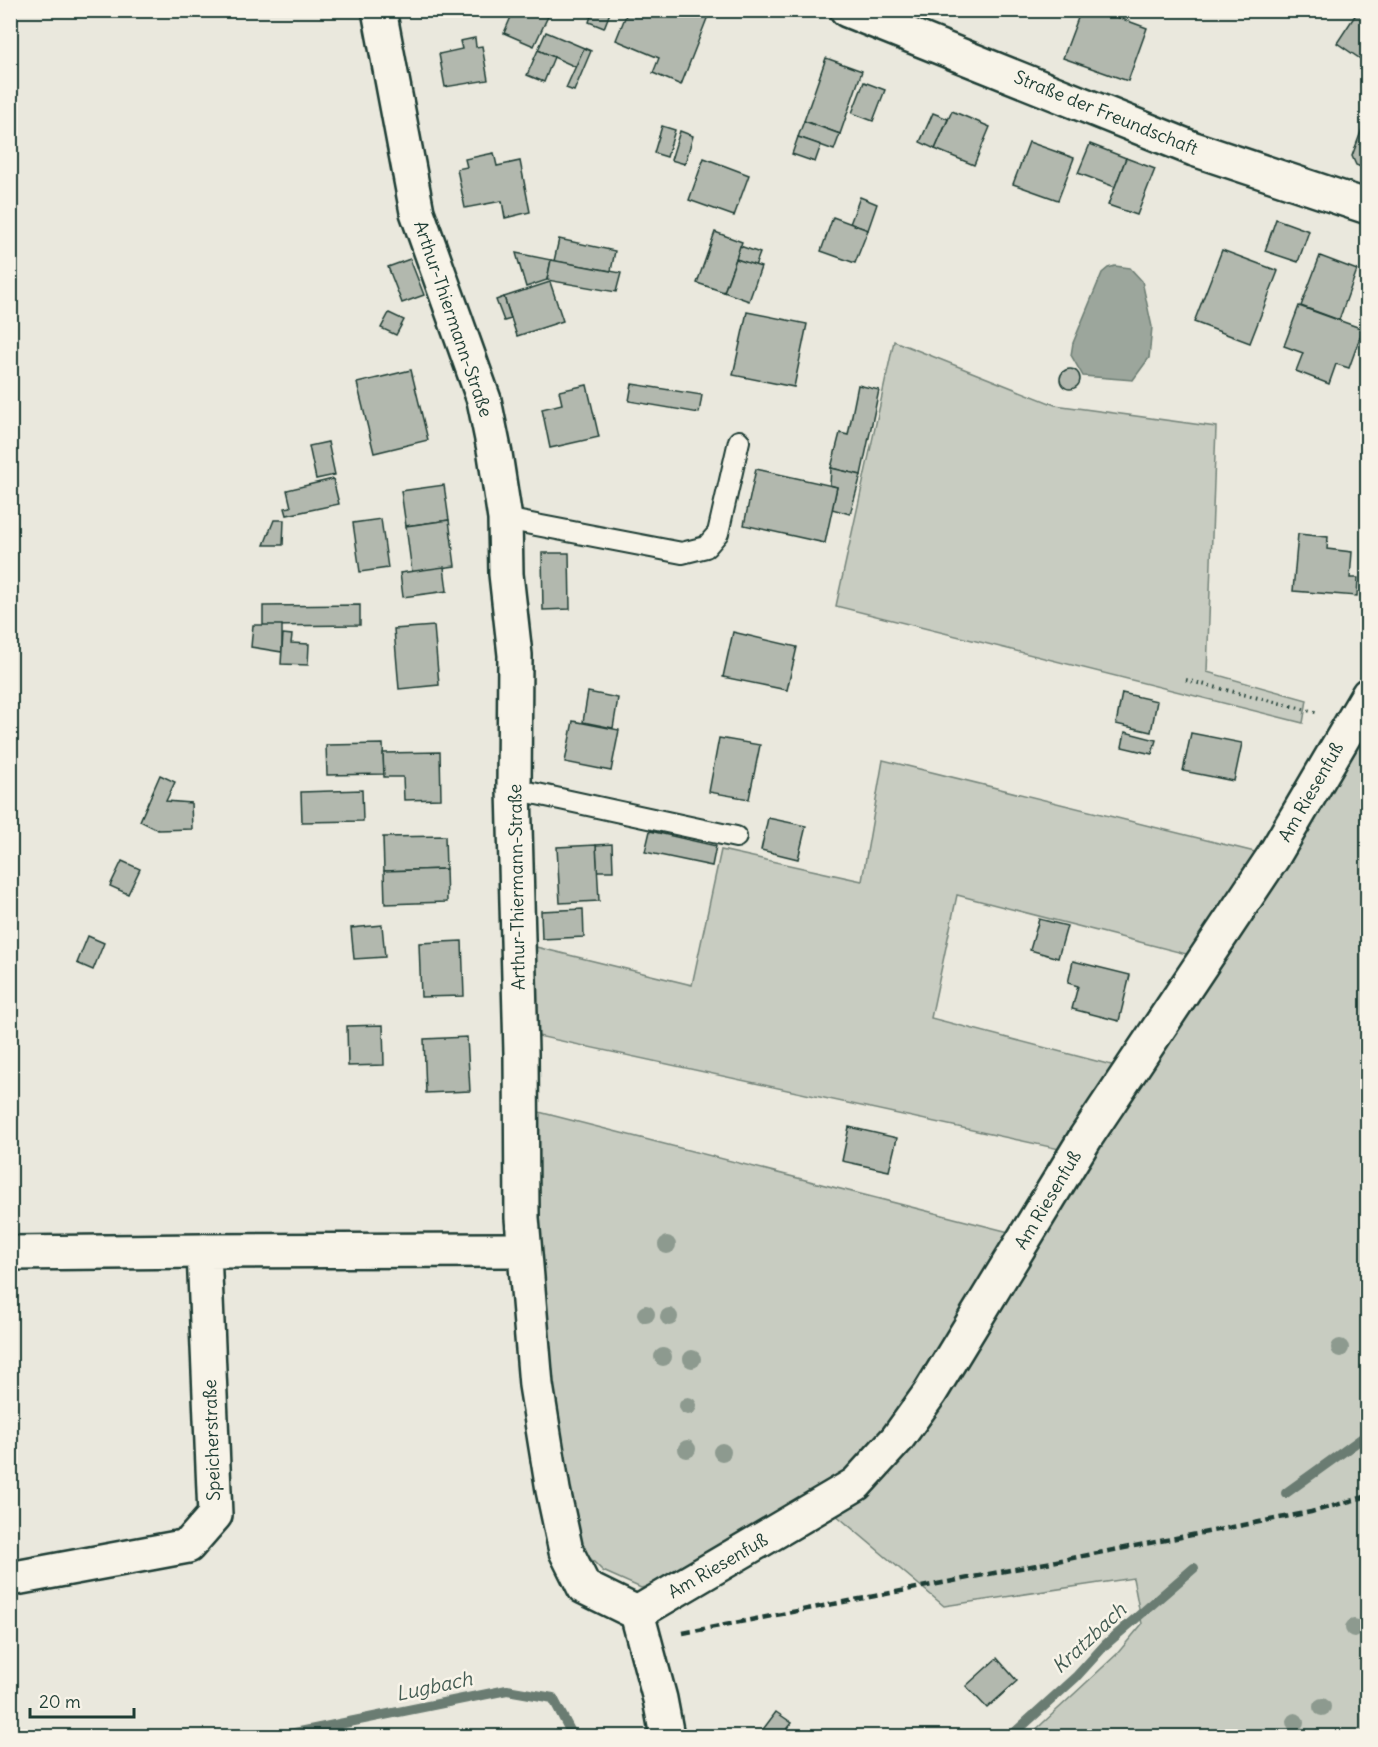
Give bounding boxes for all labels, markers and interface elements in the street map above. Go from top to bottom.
street label: Straße der Freundschaft [1011,65,1201,160]
street label: Arthur-Thiermann-Straße [409,218,498,420]
street label: Am Riesenfuß [1273,738,1348,846]
street label: Arthur-Thiermann-Straße [503,784,530,990]
street label: Am Riesenfuß [1009,1146,1086,1253]
street label: Speicherstraße [198,1379,225,1501]
street label: Am Riesenfuß [664,1528,772,1603]
water label: Kratzbach [1046,1597,1131,1678]
water label: Lugbach [393,1665,475,1706]
scale bar [30,1681,134,1719]
text: 20 m [39,1690,81,1713]

